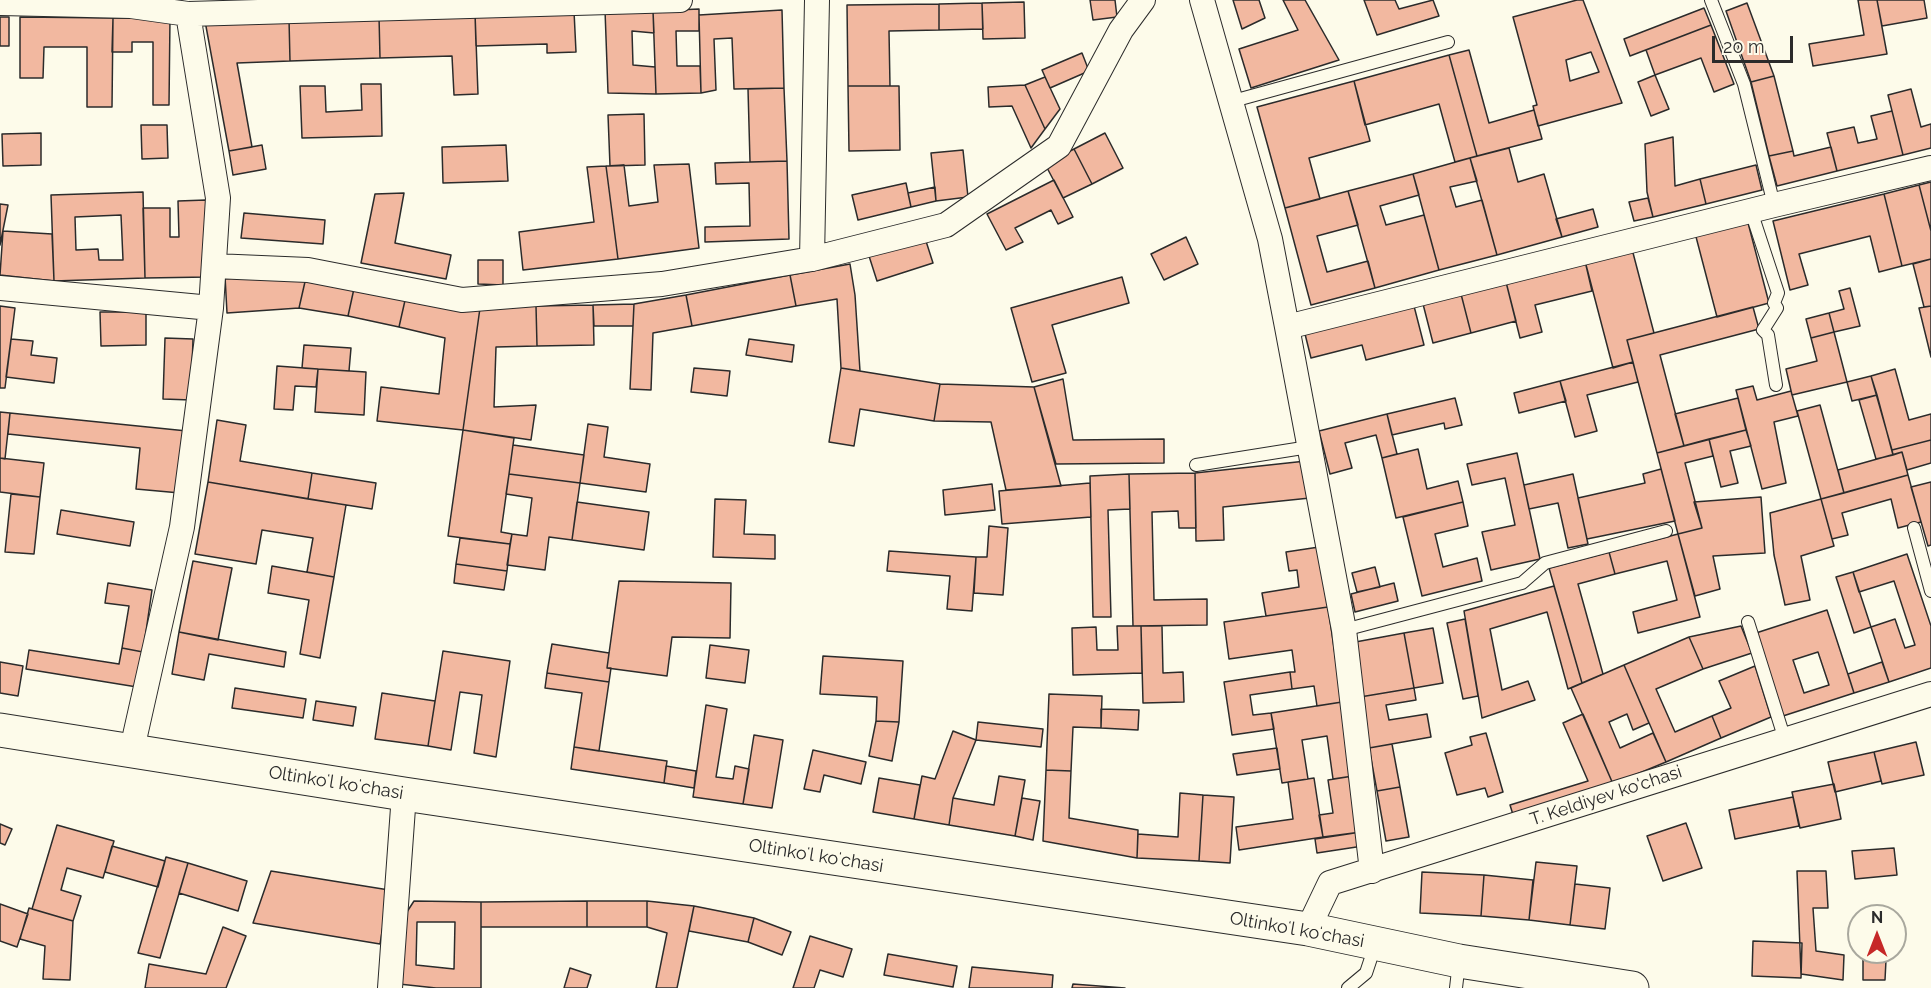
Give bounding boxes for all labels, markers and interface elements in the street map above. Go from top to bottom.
scale bar [1715,24,1796,62]
text: 20 m [1723,36,1765,57]
street label: T. Keldiyev ko'chasi [1527,761,1685,831]
street label: Oltinkoʻl koʻchasi [267,762,405,804]
street label: Oltinkoʻl koʻchasi [747,835,885,877]
north arrow [1847,904,1907,964]
street label: Oltinkoʻl koʻchasi [1228,908,1366,952]
text: N [1871,908,1883,927]

